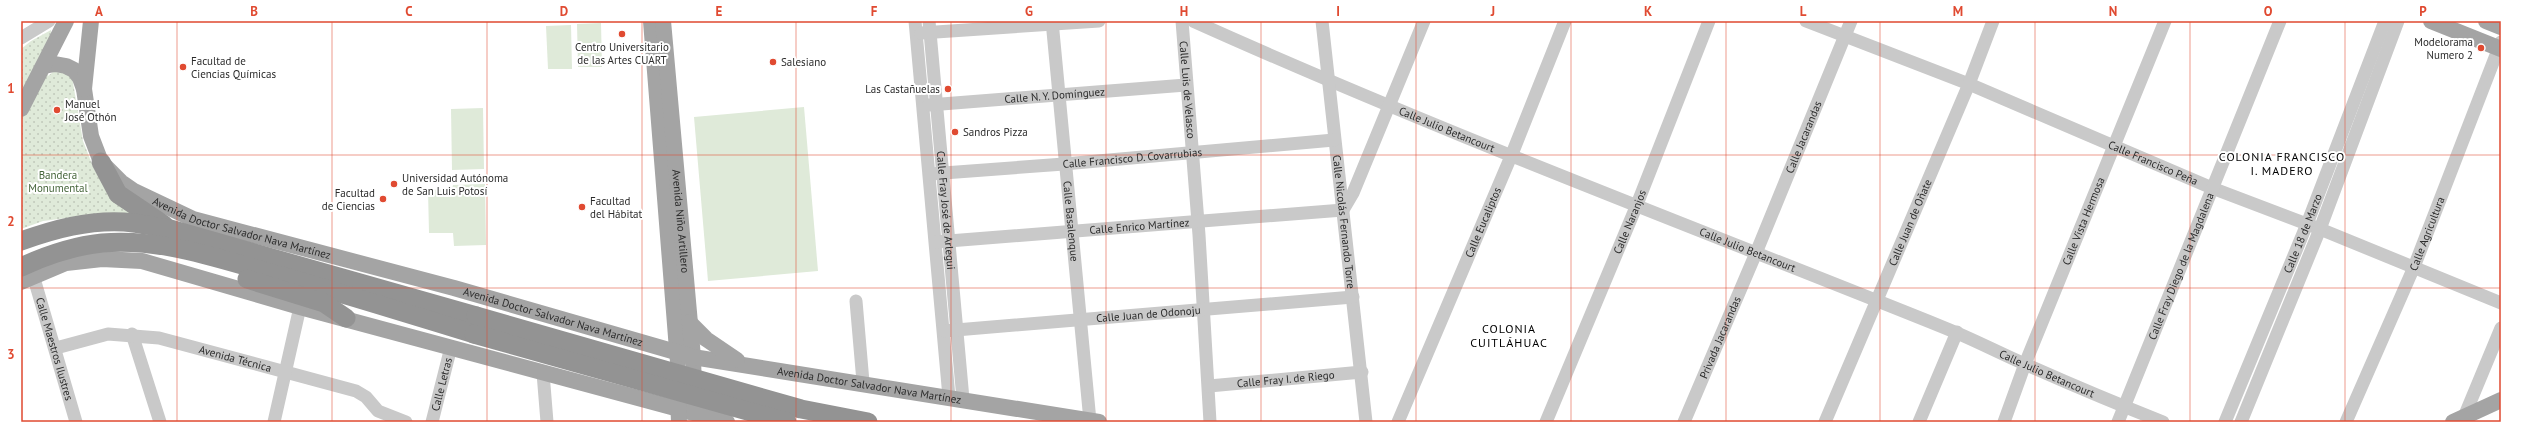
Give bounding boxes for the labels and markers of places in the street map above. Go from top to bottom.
marker: Centro Universitario de las Artes CUART [617,29,627,39]
place label: Modelorama Numero 2 [2414,35,2473,62]
place label: Centro Universitario de las Artes CUART [575,40,669,67]
marker: Modelorama Numero 2 [2476,43,2486,53]
place label: Facultad de Ciencias Químicas [191,54,276,81]
place label: Salesiano [781,55,826,69]
marker: Salesiano [768,57,778,67]
marker: Facultad de Ciencias Químicas [178,62,188,72]
place label: Las Castañuelas [865,82,940,96]
marker: Las Castañuelas [943,84,953,94]
place label: Manuel José Othón [64,97,116,124]
marker: Manuel José Othón [52,105,62,115]
place label: Sandros Pizza [963,125,1028,139]
marker: Sandros Pizza [950,127,960,137]
place label: Universidad Autónoma de San Luis Potosí [402,171,508,198]
marker: Universidad Autónoma de San Luis Potosí [389,179,399,189]
place label: Facultad de Ciencias [322,186,375,213]
marker: Facultad de Ciencias [378,194,388,204]
place label: Facultad del Hábitat [590,194,643,221]
marker: Facultad del Hábitat [577,202,587,212]

